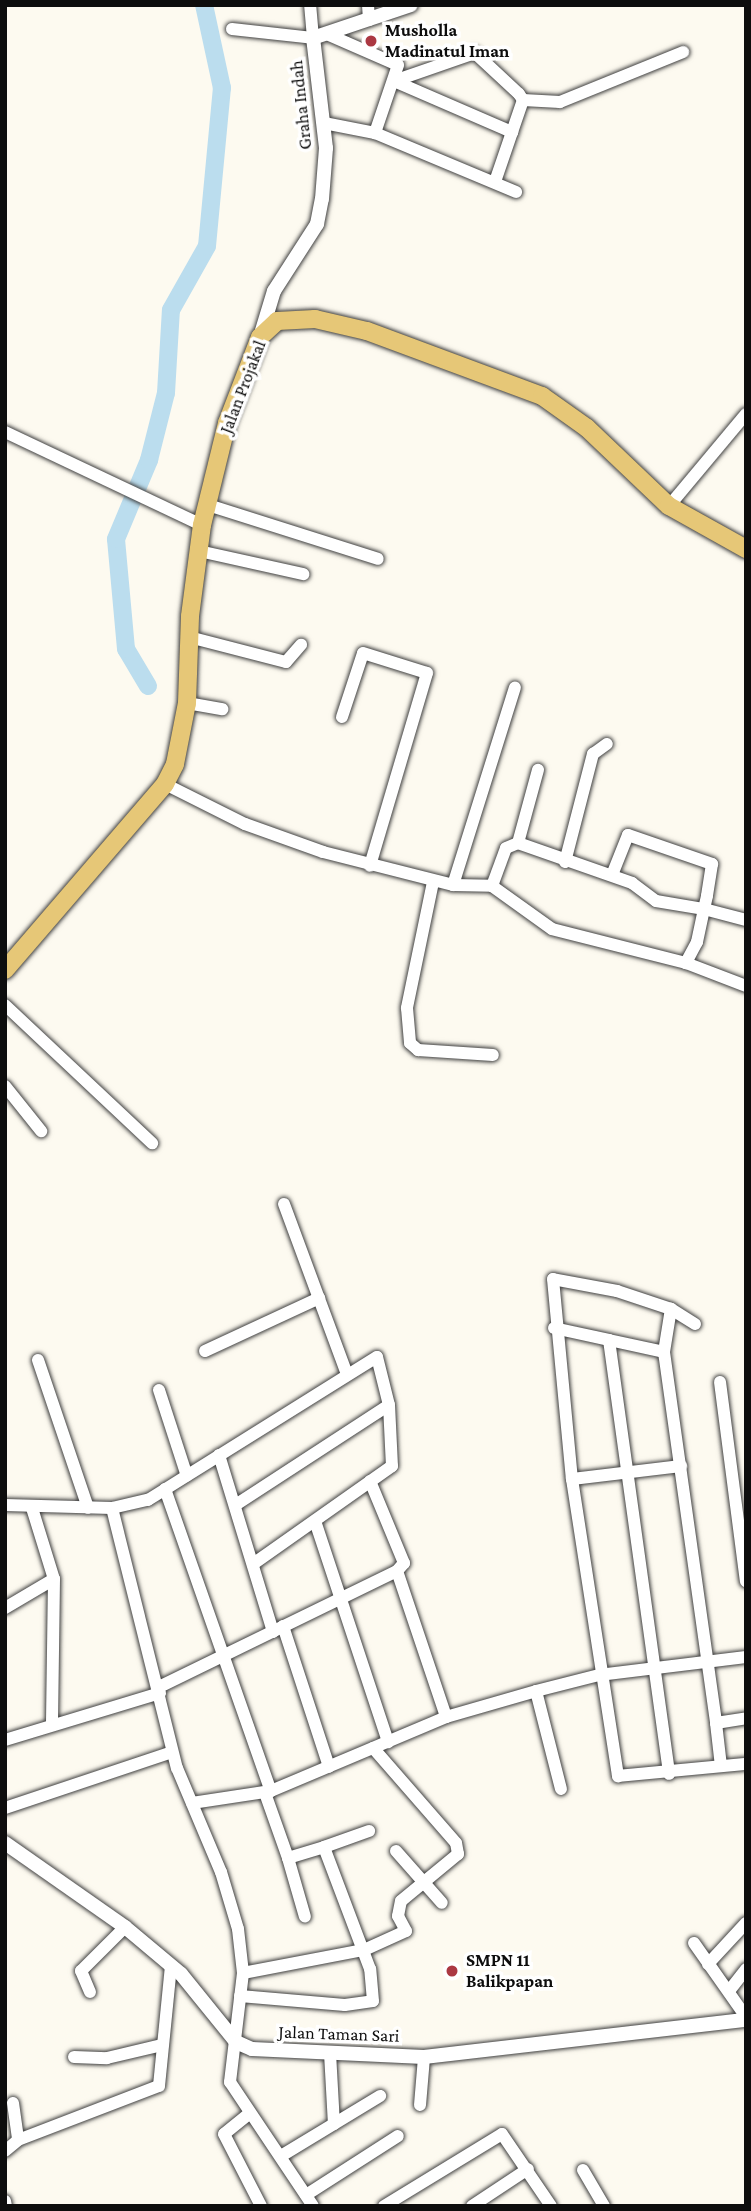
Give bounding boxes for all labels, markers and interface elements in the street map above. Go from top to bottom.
place label: Musholla Madinatul Iman [385,20,509,62]
marker: Musholla Madinatul Iman [363,33,379,49]
street label: Graha Indah [286,59,316,151]
street label: Jalan Projakal [215,337,271,437]
place label: SMPN 11 Balikpapan [466,1950,553,1993]
marker: SMPN 11 Balikpapan [444,1963,460,1979]
street label: Jalan Taman Sari [278,2021,400,2047]

